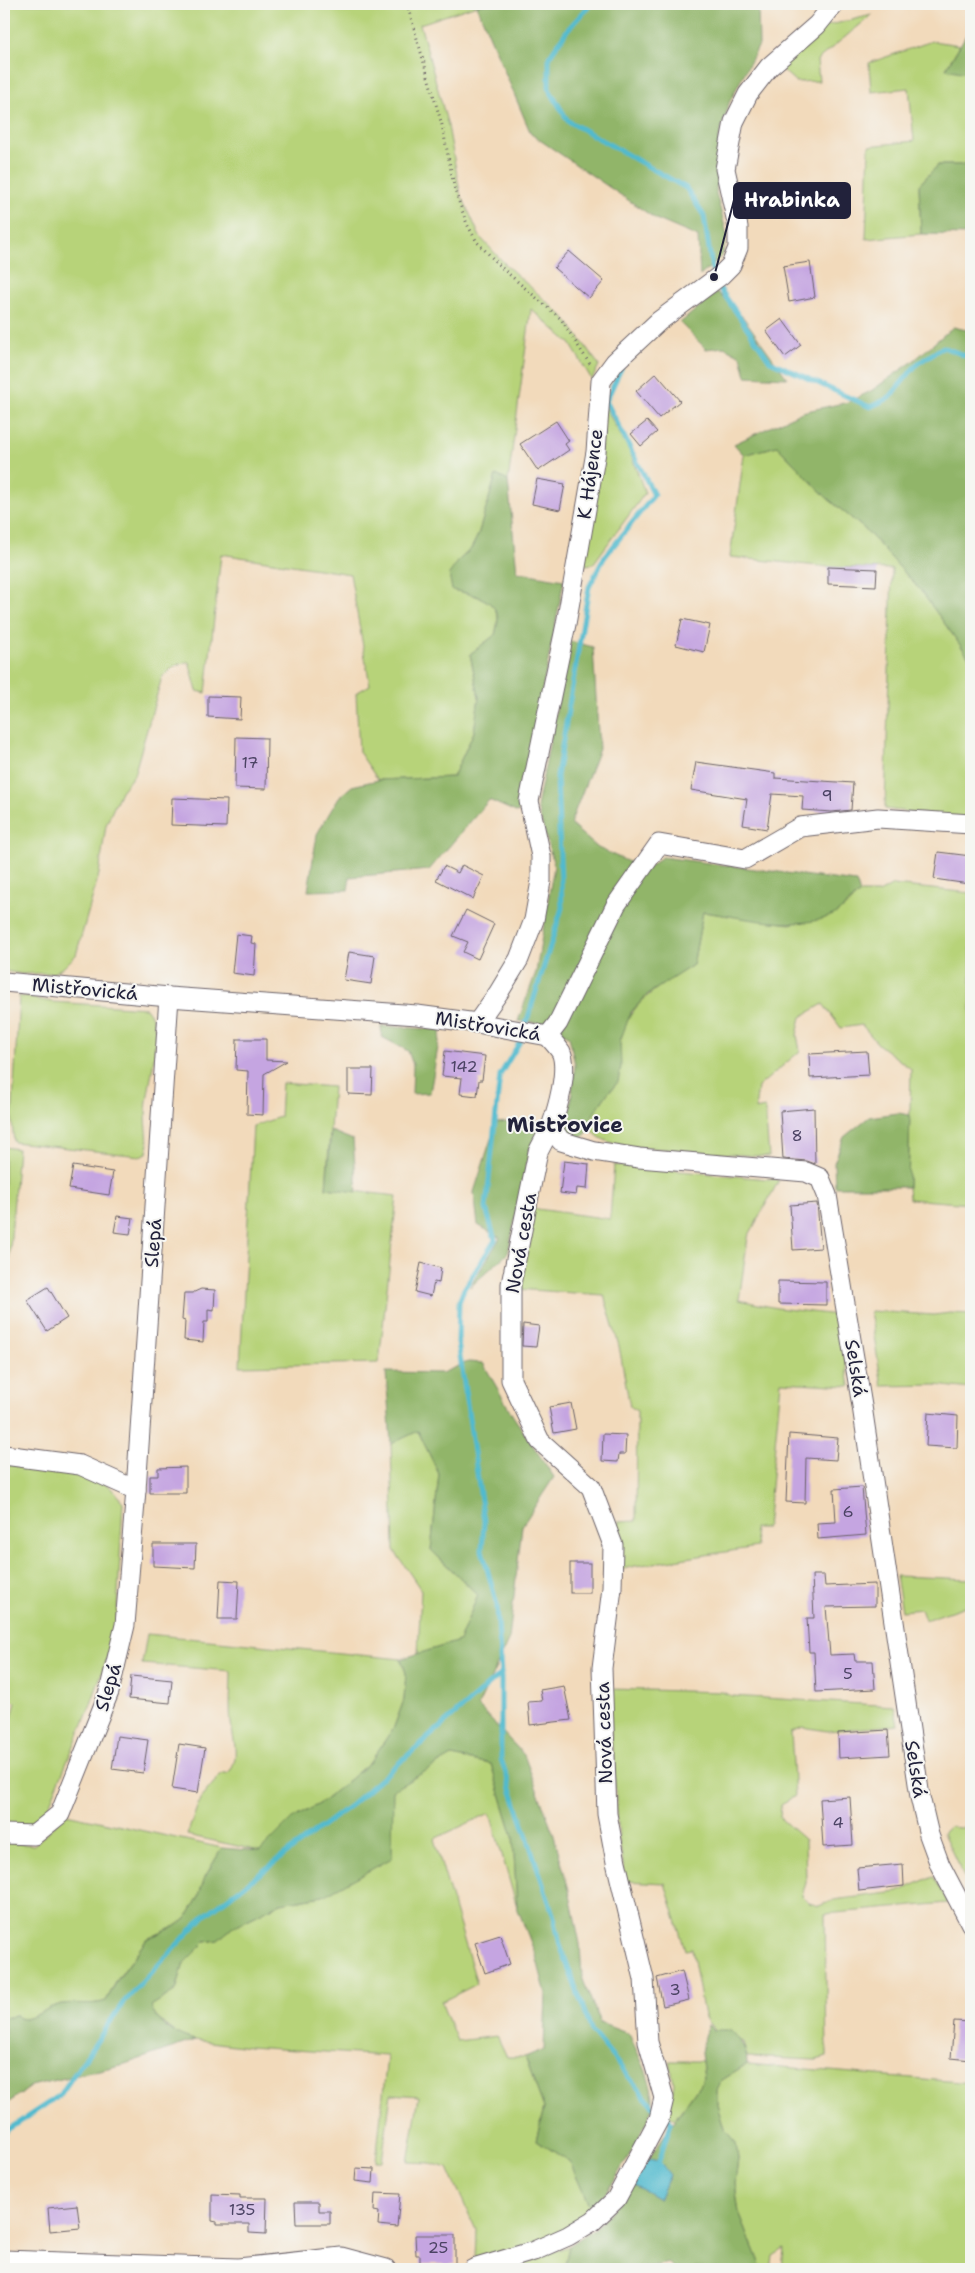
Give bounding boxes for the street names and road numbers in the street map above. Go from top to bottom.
street label: K Hájence [571,427,609,521]
street label: Mistřovická [31,972,139,1006]
street label: Mistřovická [434,1005,543,1047]
street label: Nová cesta [500,1190,542,1295]
street label: Slepá [139,1217,167,1268]
street label: Selská [839,1337,873,1399]
street label: Slepá [89,1660,127,1714]
street label: Nová cesta [590,1681,618,1784]
street label: Selská [899,1738,933,1800]

